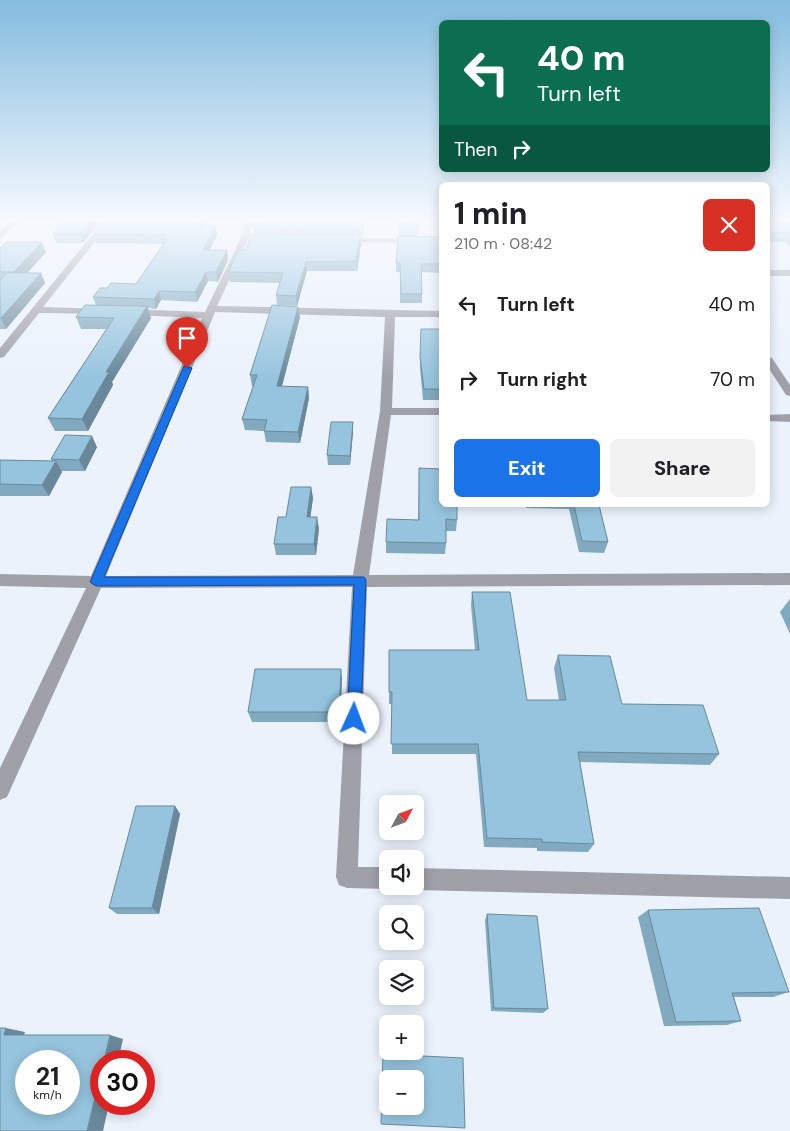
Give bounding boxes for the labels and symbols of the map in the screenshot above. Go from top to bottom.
pin [166,317,208,368]
position arrow [327,692,379,744]
north arrow [379,795,424,840]
speed limit sign: 30 [90,1050,155,1115]

